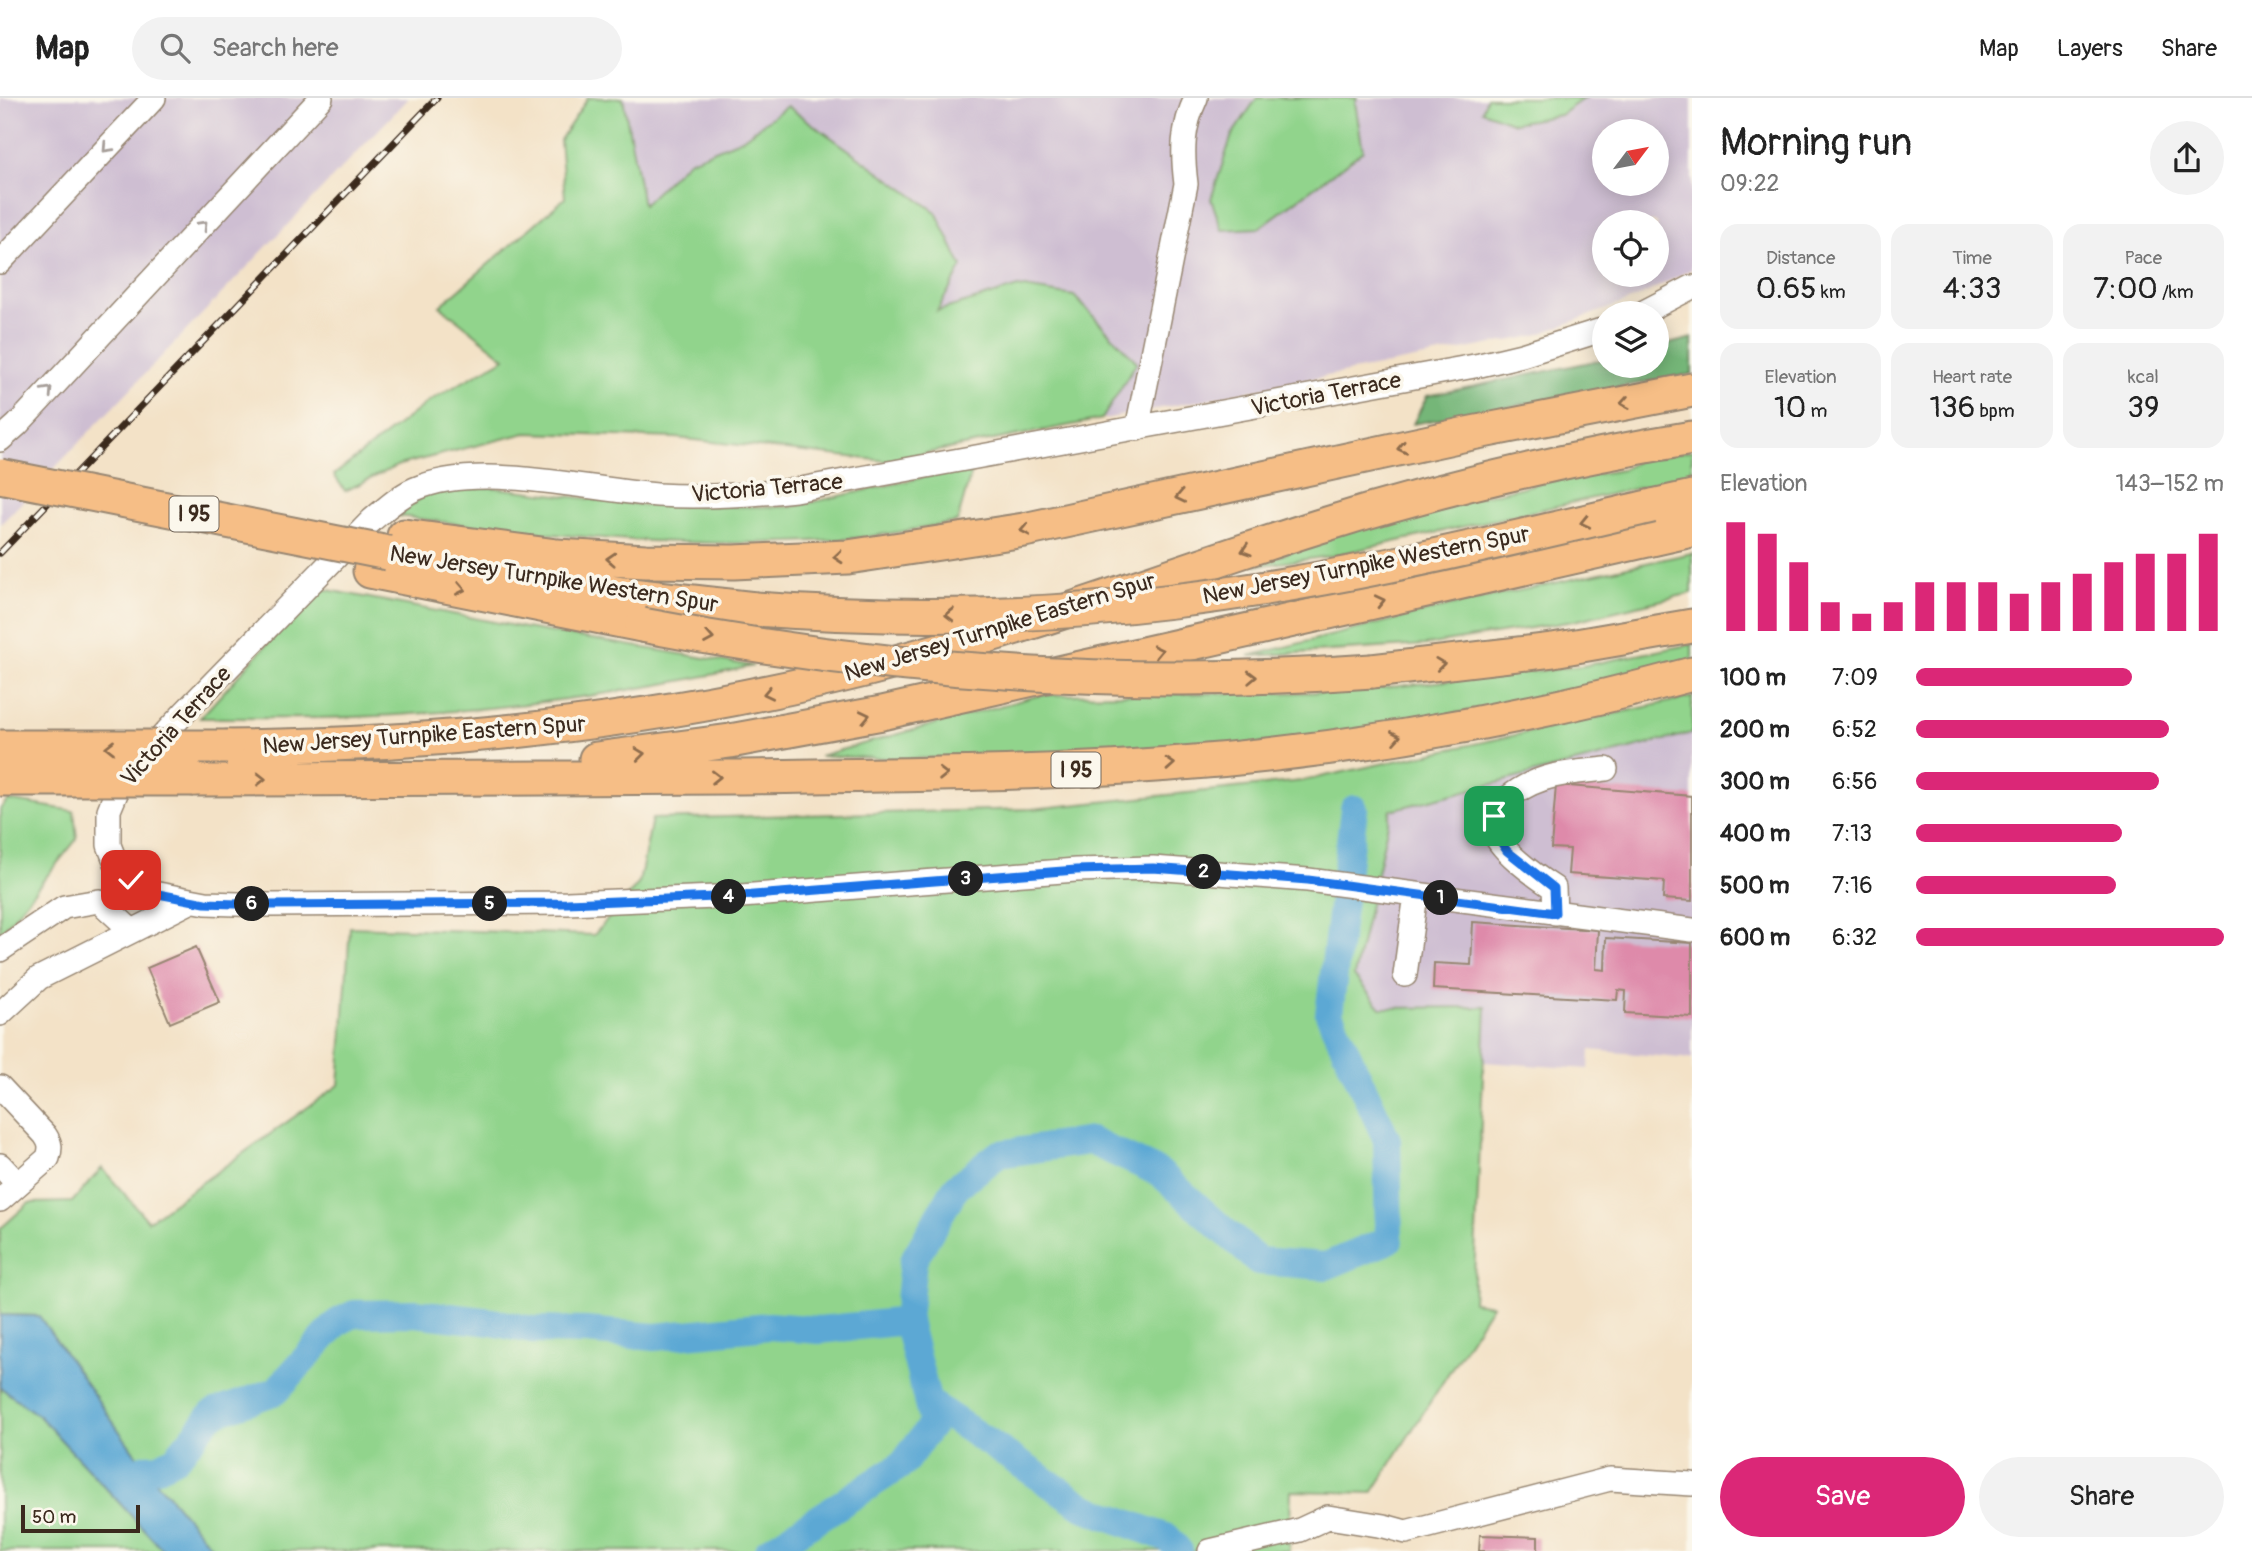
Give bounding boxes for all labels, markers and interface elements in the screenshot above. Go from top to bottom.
search box [132,17,622,80]
text: Map [35,28,90,69]
icon: search [156,29,194,67]
text: Search here [212,32,339,64]
text: Map [1979,34,2019,63]
text: Layers [2057,34,2123,63]
text: Share [2161,34,2217,63]
north arrow [1592,119,1670,196]
map controls [1592,119,1669,378]
text: Morning run [1720,119,1912,167]
button: share [2150,121,2224,195]
one-way arrow [103,140,116,153]
text: 09:22 [1720,169,1779,198]
button: locate [1592,210,1669,287]
one-way arrow [195,220,207,233]
text: Distance [1766,246,1835,270]
text: Time [1952,246,1992,270]
text: Pace [2125,246,2162,270]
text: 0.65 [1756,270,1817,307]
text: 4:33 [1943,270,2001,307]
text: 7:00 [2093,270,2158,307]
text: km [1817,280,1846,304]
text: /km [2158,280,2194,304]
button: layers [1592,301,1669,378]
street label: Victoria Terrace [1249,365,1404,423]
text: Elevation [1764,365,1837,389]
text: Heart rate [1932,365,2012,389]
text: kcal [2128,365,2159,389]
one-way arrow [40,386,52,399]
text: 10 [1774,389,1806,426]
text: 136 [1929,389,1975,426]
text: 39 [2127,389,2159,426]
one-way arrow [1619,394,1631,409]
text: m [1806,399,1827,423]
text: bpm [1975,399,2015,423]
one-way arrow [1396,439,1408,454]
street label: Victoria Terrace [690,467,845,509]
text: Elevation [1720,469,1808,498]
text: 143–152 m [2116,469,2224,498]
one-way arrow [1174,488,1186,503]
road number: I 95 [170,496,218,532]
one-way arrow [1579,513,1591,528]
street label: New Jersey Turnpike Western Spur [1200,519,1532,611]
one-way arrow [1019,521,1031,536]
street label: New Jersey Turnpike Western Spur [388,539,720,619]
one-way arrow [1241,541,1253,556]
one-way arrow [832,550,844,565]
one-way arrow [605,552,616,567]
street label: New Jersey Turnpike Eastern Spur [841,566,1159,688]
one-way arrow [455,581,467,596]
one-way arrow [1374,595,1386,610]
one-way arrow [944,607,954,623]
one-way arrow [703,630,715,645]
one-way arrow [1152,645,1164,659]
one-way arrow [1434,657,1446,672]
street label: Victoria Terrace [114,659,238,792]
text: 100 m [1720,663,1786,692]
text: 7:09 [1832,663,1878,692]
one-way arrow [1247,669,1258,685]
one-way arrow [762,684,774,699]
street label: New Jersey Turnpike Eastern Spur [261,709,587,761]
one-way arrow [859,710,871,725]
text: 200 m [1720,715,1790,744]
text: 6:52 [1832,715,1877,744]
one-way arrow [1390,730,1402,745]
one-way arrow [104,739,115,755]
one-way arrow [635,747,646,762]
road number: I 95 [1052,752,1100,788]
one-way arrow [1165,757,1176,772]
one-way arrow [938,766,949,782]
text: 300 m [1720,767,1790,796]
text: 6:56 [1832,767,1877,796]
one-way arrow [711,769,721,785]
one-way arrow [256,771,267,787]
pin [1464,786,1524,846]
icon: arrive [1475,797,1513,835]
text: 400 m [1720,819,1790,848]
text: 7:13 [1832,819,1872,848]
pin [101,850,161,910]
pin: 2 [1186,854,1222,890]
text: 2 [1198,859,1209,883]
icon: check [112,861,150,899]
pin: 3 [948,862,984,896]
text: 3 [960,866,971,890]
text: 500 m [1720,871,1789,900]
text: 7:16 [1832,871,1873,900]
pin: 4 [712,880,746,914]
pin: 1 [1424,880,1458,916]
text: 4 [723,884,734,908]
text: 1 [1437,885,1444,909]
pin: 6 [234,886,270,922]
pin: 5 [472,886,508,922]
text: 6 [246,891,257,915]
text: 5 [484,891,495,915]
text: 600 m [1720,923,1790,952]
text: 6:32 [1832,923,1877,952]
button: Save [1720,1457,1965,1537]
button: Share [1979,1457,2224,1537]
scale bar [21,1502,140,1534]
text: 50 m [32,1505,76,1529]

